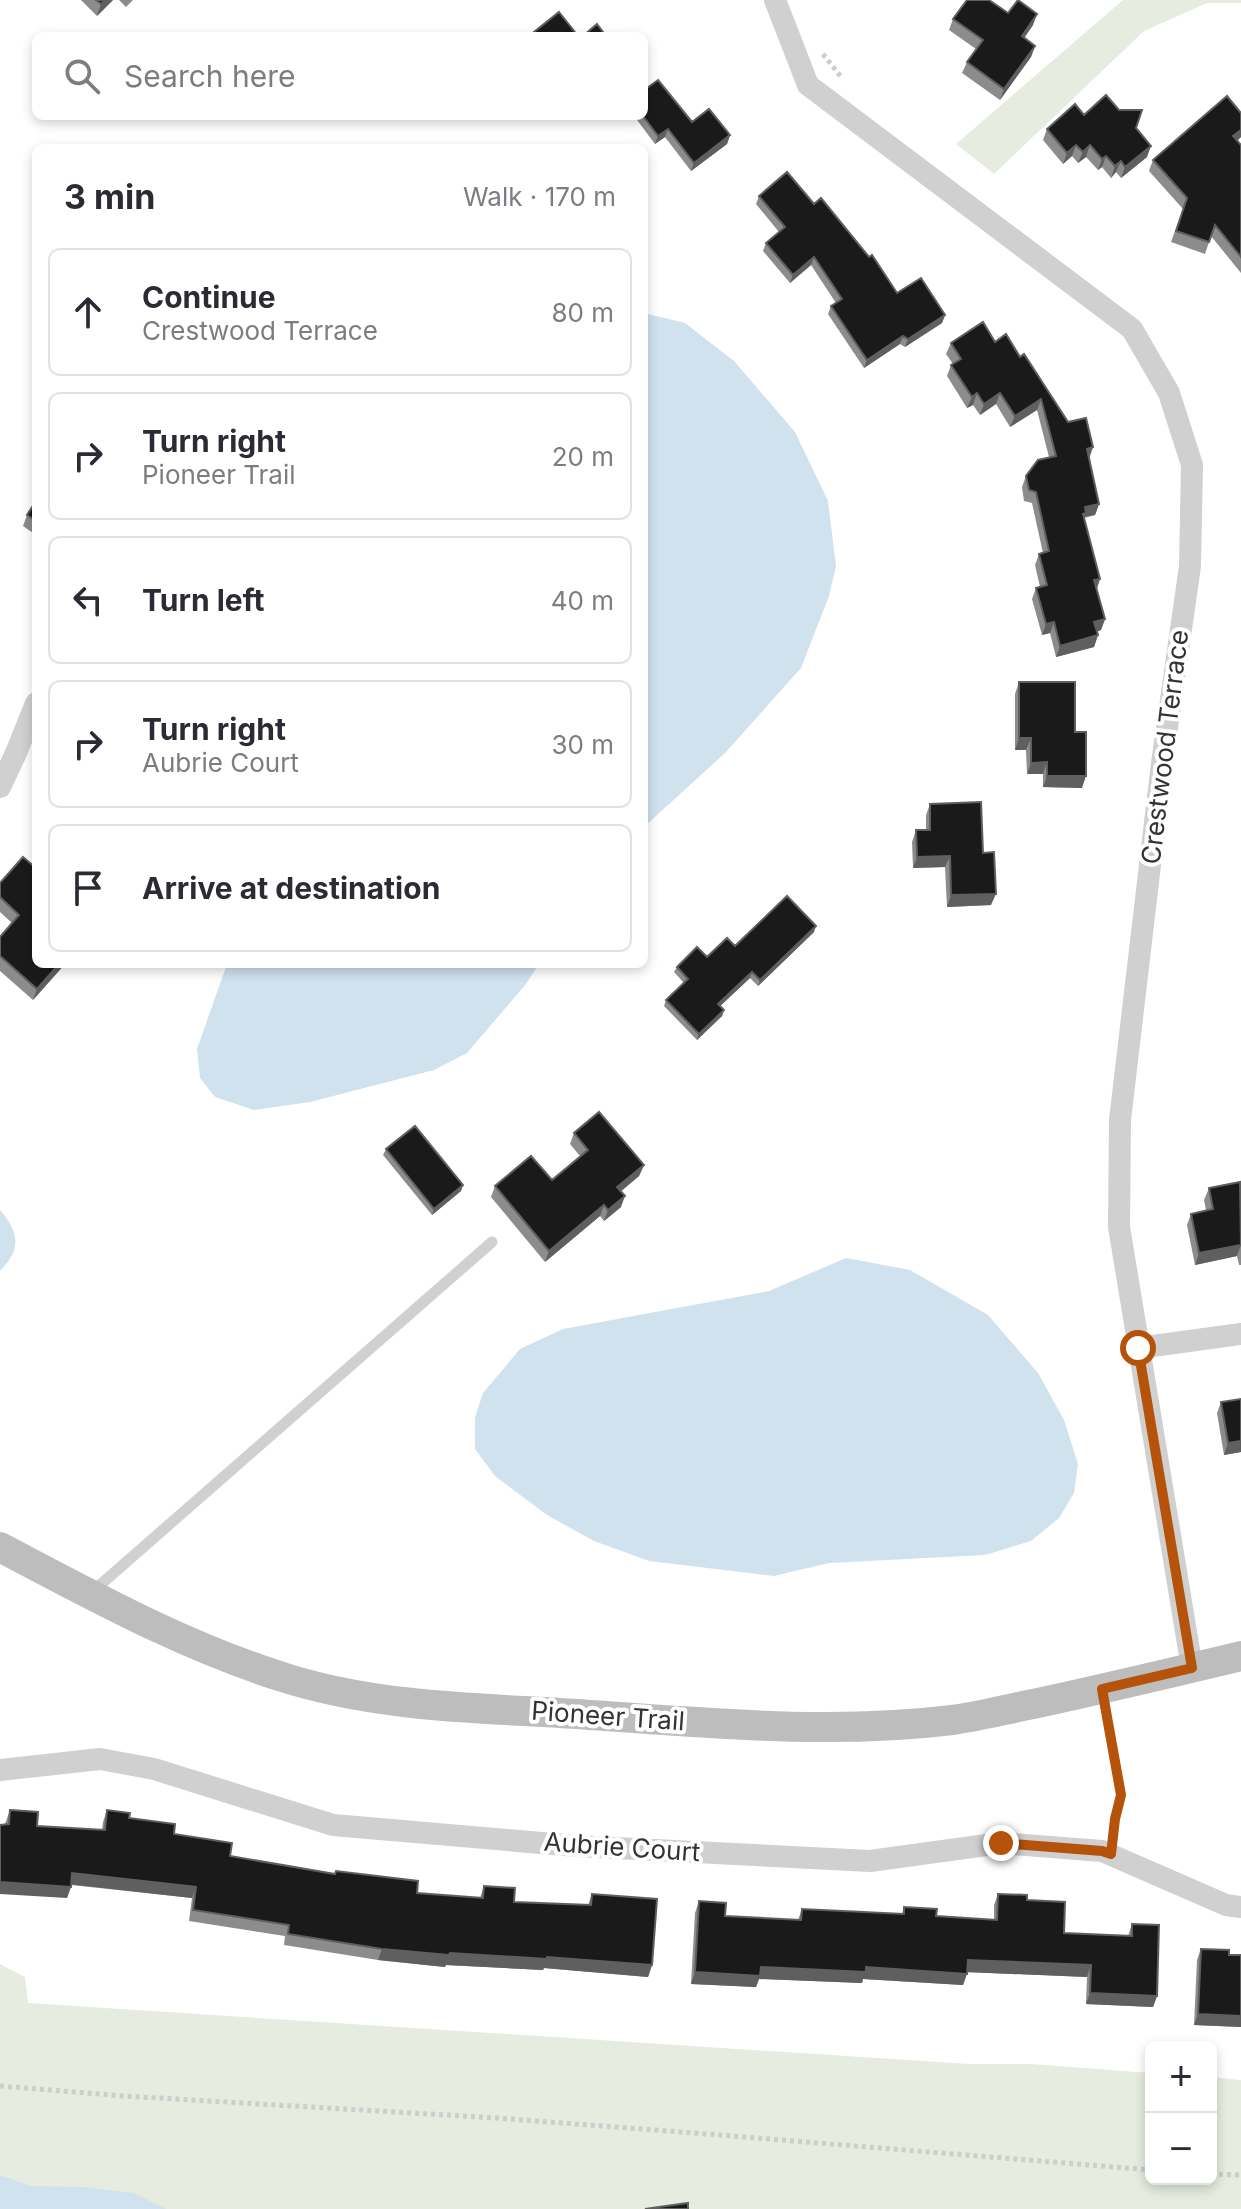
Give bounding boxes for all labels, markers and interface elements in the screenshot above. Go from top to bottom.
search box [32,32,648,120]
icon: search [60,54,104,98]
text: Search here [124,58,296,94]
text: 3 min [64,176,155,217]
text: Walk · 170 m [463,181,616,212]
text: Continue [142,279,276,315]
icon: ahead [66,290,110,334]
text: 80 m [551,297,614,328]
text: Crestwood Terrace [142,315,378,346]
text: Turn right [142,423,286,459]
icon: right [66,434,110,478]
text: 20 m [552,441,614,472]
text: Pioneer Trail [142,459,296,490]
icon: left [66,578,110,622]
text: Turn left [142,582,264,618]
text: 40 m [551,585,614,616]
street label: Crestwood Terrace [1135,628,1194,866]
text: Turn right [142,711,286,747]
icon: right [66,722,110,766]
text: 30 m [551,729,614,760]
text: Aubrie Court [142,747,299,778]
icon: arrive [66,866,110,910]
text: Arrive at destination [142,870,440,906]
route start [1120,1330,1156,1366]
street label: Pioneer Trail [530,1695,686,1736]
route end [983,1825,1019,1861]
street label: Aubrie Court [543,1826,701,1867]
map controls [1145,2041,1217,2185]
button: + [1145,2041,1217,2113]
button: − [1145,2113,1217,2185]

